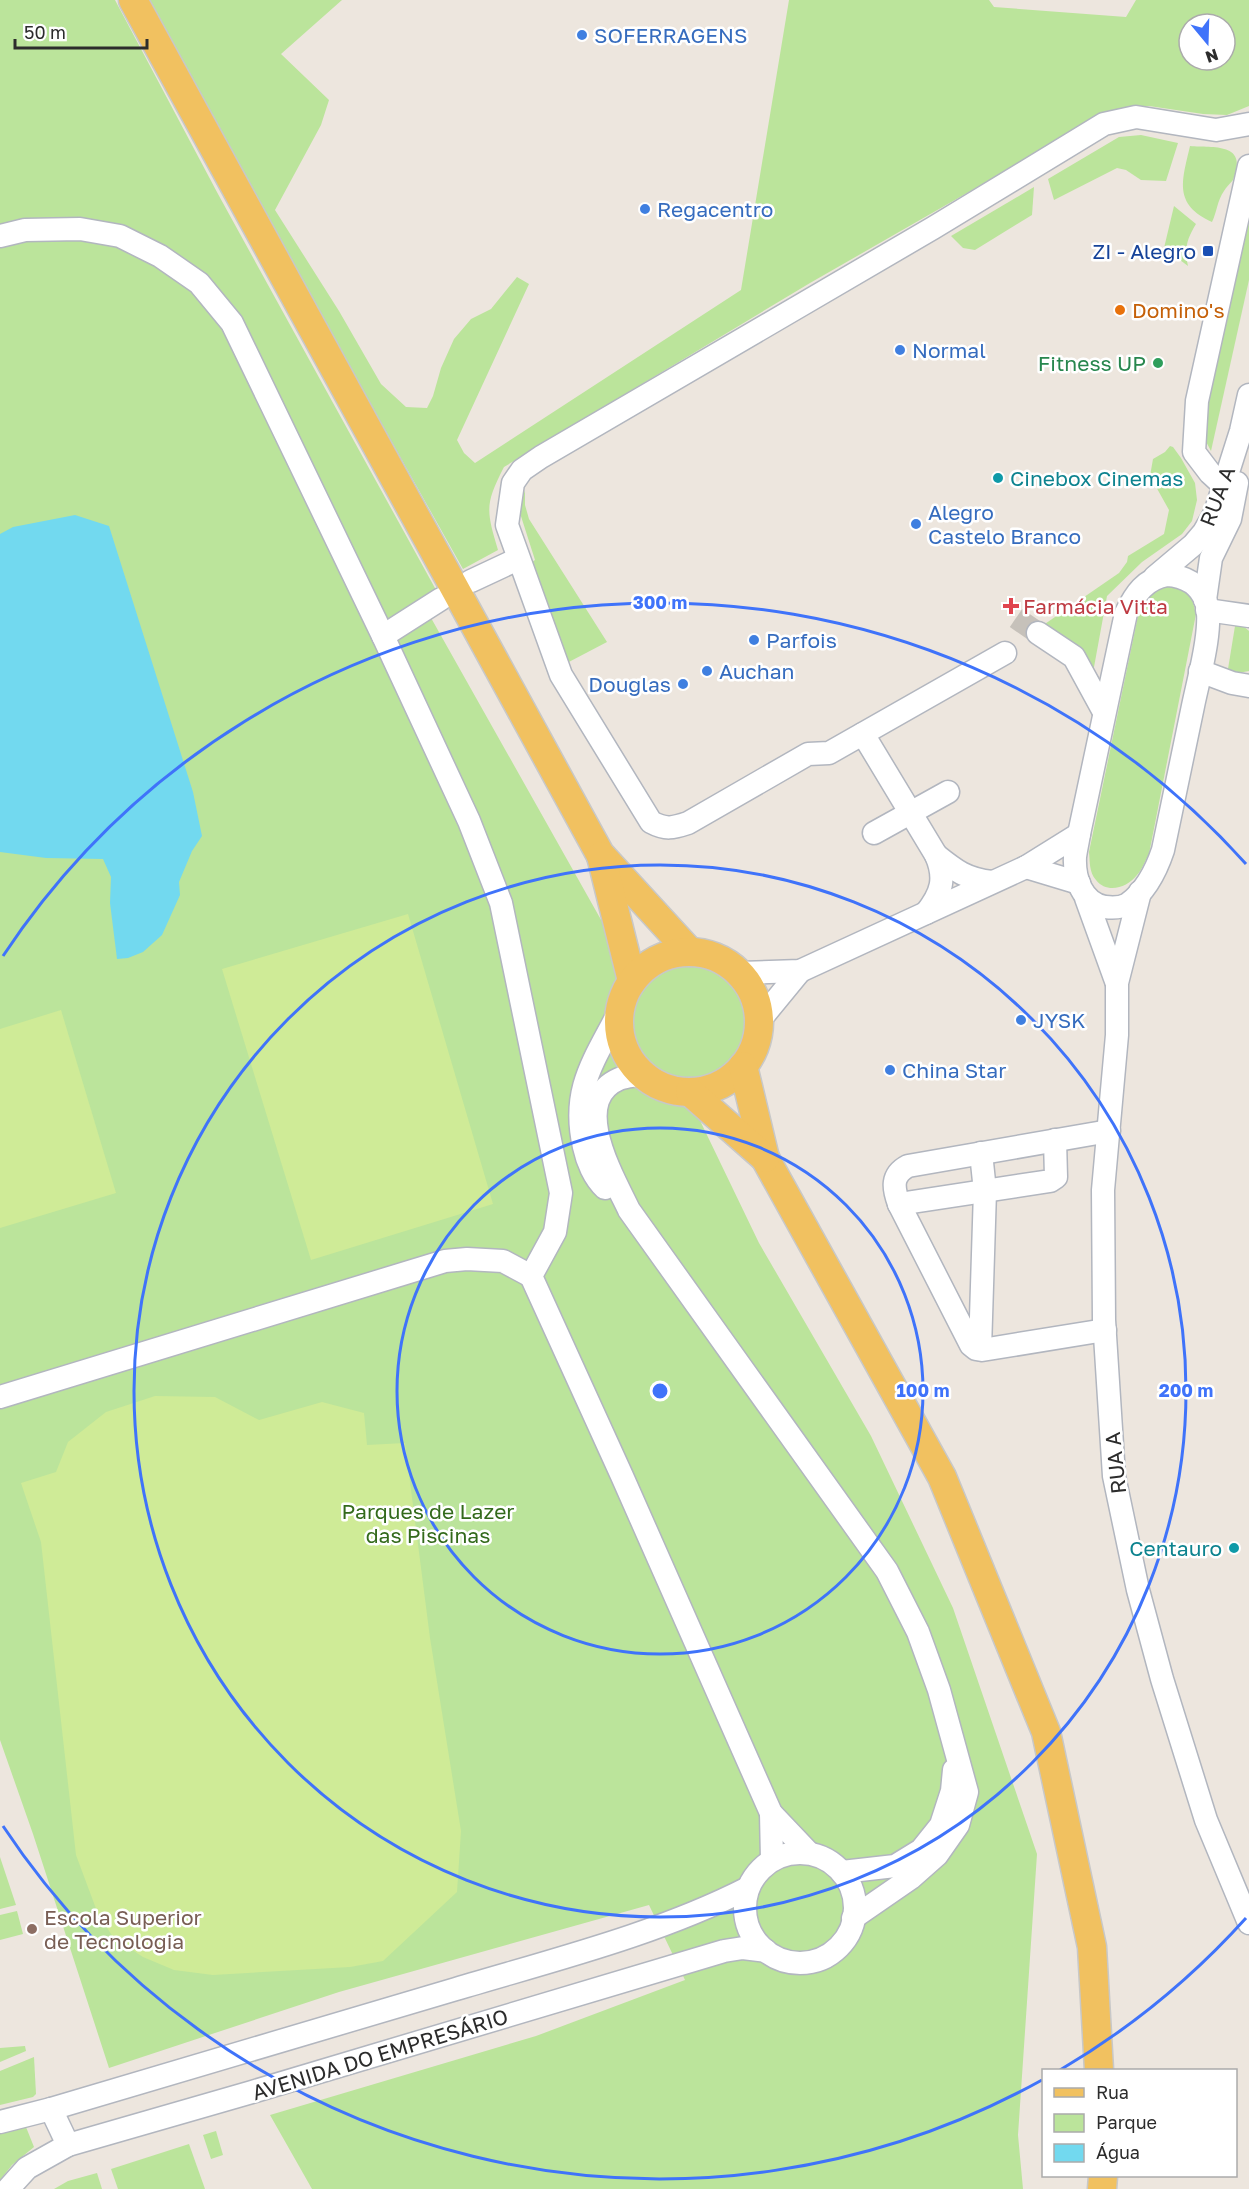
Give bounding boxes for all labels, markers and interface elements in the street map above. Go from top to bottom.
scale bar [15,12,147,50]
north arrow [1177,12,1237,72]
text: 50 m [24,21,66,43]
place label: SOFERRAGENS [594,22,748,48]
marker: SOFERRAGENS [575,28,589,42]
text: N [1203,45,1221,68]
place label: Regacentro [657,196,773,222]
marker: Regacentro [638,202,652,216]
place label: ZI - Alegro [1092,238,1196,264]
marker: ZI - Alegro [1201,244,1215,258]
place label: Domino's [1132,297,1225,323]
marker: Domino's [1113,303,1127,317]
place label: Normal [912,337,986,363]
marker: Normal [893,343,907,357]
place label: Fitness UP [1038,350,1146,376]
marker: Fitness UP [1151,356,1165,370]
street label: RUA A [1194,462,1240,530]
place label: Cinebox Cinemas [1010,465,1183,491]
marker: Cinebox Cinemas [991,471,1005,485]
place label: Alegro Castelo Branco [928,499,1081,549]
marker: Alegro Castelo Branco [909,517,923,531]
text: 300 m [633,591,687,613]
place label: Farmácia Vitta [1023,593,1168,619]
marker: Farmácia Vitta [1004,599,1018,613]
place label: Parfois [766,627,837,653]
marker: Parfois [747,633,761,647]
place label: Auchan [719,658,795,684]
marker: Auchan [700,664,714,678]
place label: Douglas [588,671,671,697]
marker: Douglas [676,677,690,691]
place label: JYSK [1033,1007,1086,1033]
marker: JYSK [1014,1013,1028,1027]
place label: China Star [902,1057,1006,1083]
marker: China Star [883,1063,897,1077]
text: 100 m [897,1379,949,1401]
text: 200 m [1159,1379,1213,1401]
centre of rings [650,1381,670,1401]
street label: RUA A [1099,1431,1131,1495]
park label: Parques de Lazer das Piscinas [341,1498,515,1548]
place label: Centauro [1129,1535,1222,1561]
marker: Centauro [1227,1541,1241,1555]
place label: Escola Superior de Tecnologia [44,1904,202,1954]
marker: Escola Superior de Tecnologia [25,1922,39,1936]
street label: AVENIDA DO EMPRESÁRIO [249,2003,511,2105]
legend [1042,2069,1237,2177]
text: Rua [1096,2081,1129,2103]
text: Parque [1096,2111,1157,2133]
text: Água [1096,2141,1140,2163]

